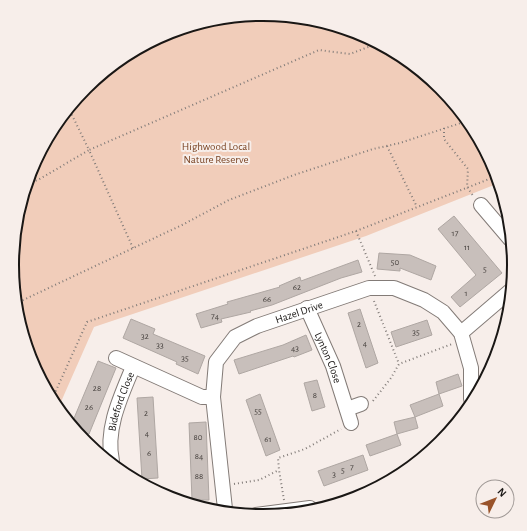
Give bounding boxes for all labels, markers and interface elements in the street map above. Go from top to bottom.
park label: Highwood Local Nature Reserve [182,141,250,165]
house number: 17 [452,229,459,238]
house number: 11 [464,243,470,252]
house number: 50 [391,258,400,267]
house number: 5 [483,265,487,274]
house number: 62 [293,283,301,292]
house number: 1 [464,289,468,298]
house number: 66 [263,295,271,304]
street label: Hazel Drive [274,299,324,325]
house number: 74 [211,312,220,321]
house number: 2 [357,320,361,329]
house number: 35 [412,328,420,337]
street label: Lynton Close [313,331,343,384]
house number: 32 [141,332,149,341]
house number: 4 [363,339,368,348]
house number: 33 [156,341,164,350]
house number: 43 [291,344,299,353]
house number: 35 [181,354,189,363]
street label: Bideford Close [106,370,136,432]
house number: 28 [93,384,101,393]
house number: 8 [313,391,317,400]
house number: 26 [85,403,93,412]
house number: 55 [254,407,262,416]
house number: 2 [144,409,148,418]
house number: 4 [145,429,150,438]
house number: 80 [193,433,203,442]
house number: 61 [264,435,272,444]
house number: 6 [147,449,151,458]
house number: 84 [195,452,204,461]
house number: 7 [350,463,354,472]
house number: 5 [341,466,345,475]
house number: 3 [332,470,336,479]
house number: 88 [195,472,203,481]
north arrow [475,479,515,519]
text: N [495,486,509,499]

